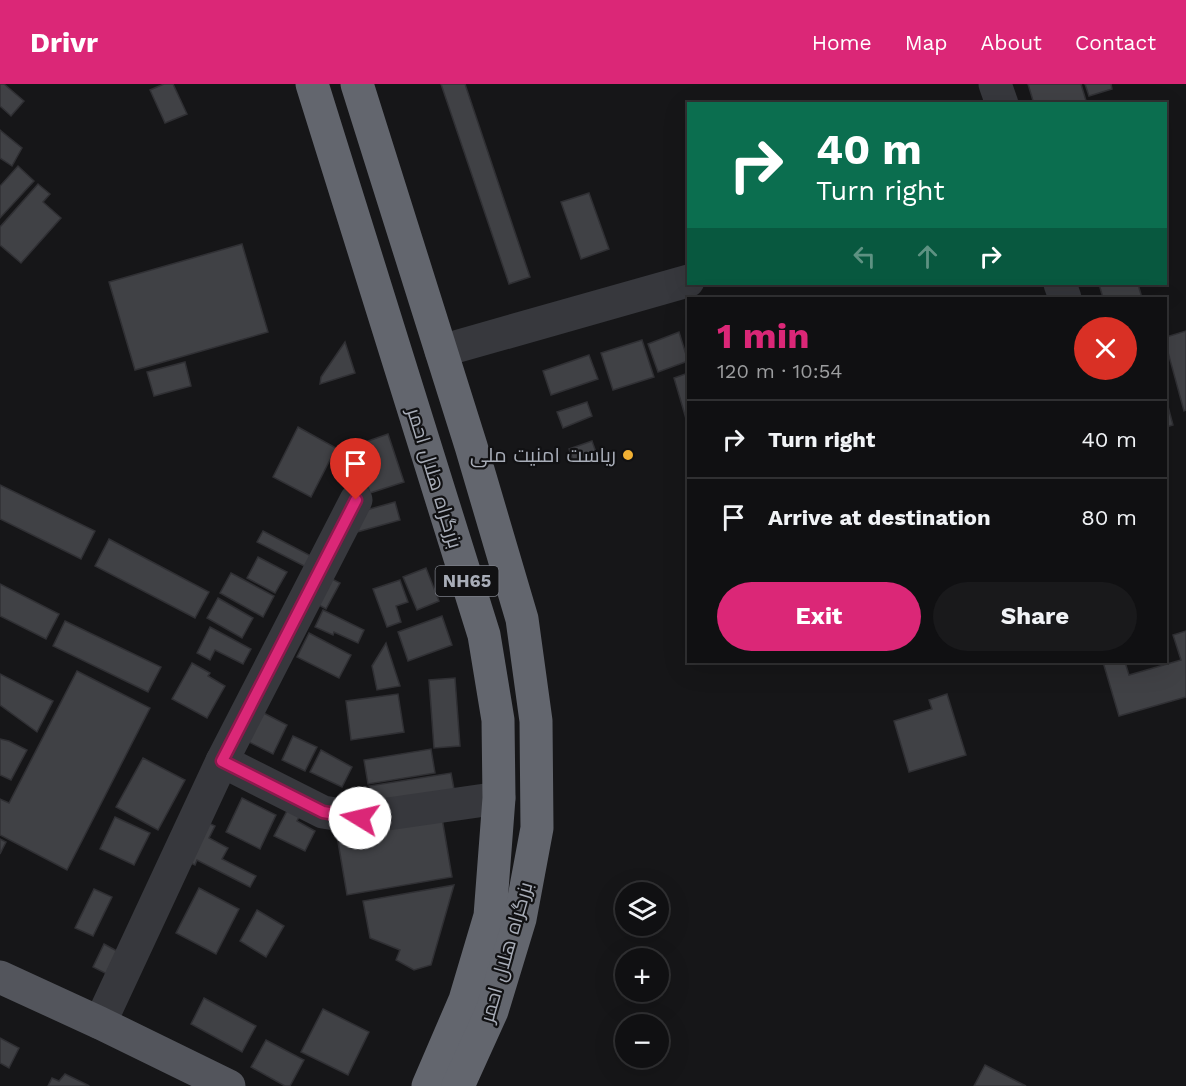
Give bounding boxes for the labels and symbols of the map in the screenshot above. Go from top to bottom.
street label: بزرگراه هلال احمر [401,404,468,551]
pin [330,438,381,500]
place label: ریاست امنیت ملی [470,443,616,468]
marker: ریاست امنیت ملی [621,448,635,462]
road number: NH65 [436,566,498,596]
position arrow [328,786,392,850]
street label: بزرگراه هلال احمر [474,879,539,1026]

